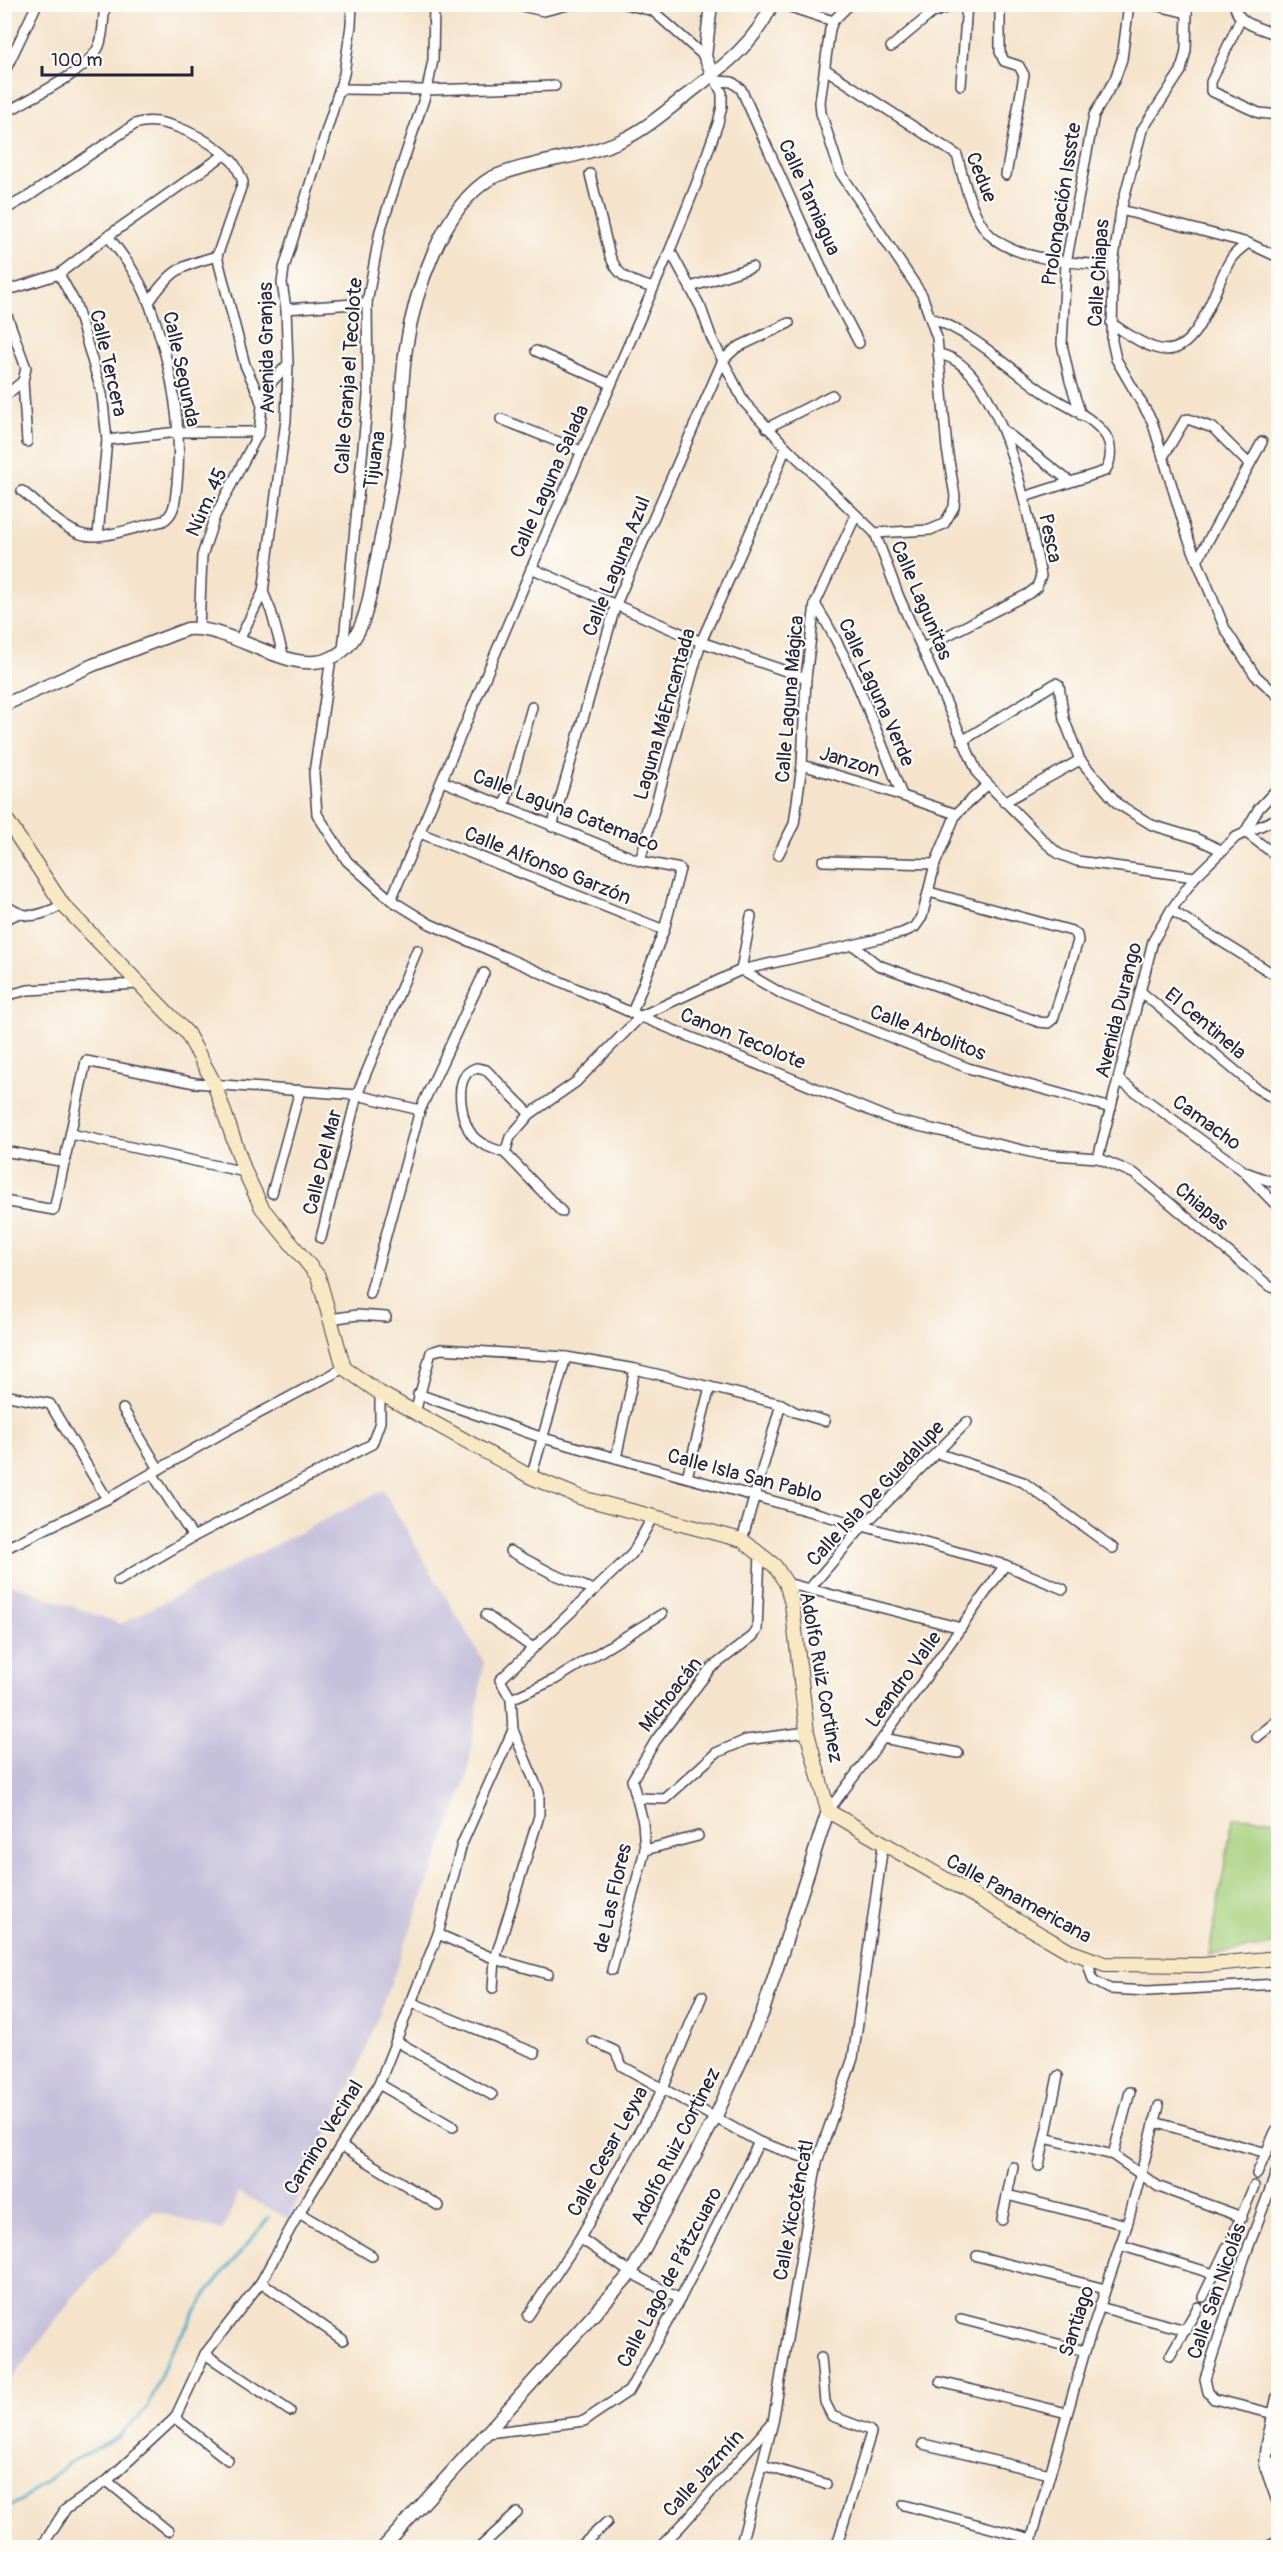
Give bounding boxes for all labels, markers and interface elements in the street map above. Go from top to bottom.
scale bar [42,39,192,77]
text: 100 m [51,49,103,72]
street label: Prolongación Issste [1036,121,1087,287]
street label: Calle Tamiagua [773,135,846,259]
street label: Cedue [960,148,1003,206]
street label: Calle Chiapas [1082,218,1115,328]
street label: Calle Granja el Tecolote [329,277,368,475]
street label: Avenida Granjas [253,282,280,414]
street label: Calle Tercera [84,307,133,419]
street label: Calle Segunda [157,309,206,429]
street label: Calle Laguna Salada [504,401,594,562]
street label: Tijuana [358,429,391,491]
street label: Núm. 45 [180,464,233,541]
street label: Calle Laguna Azul [577,492,656,640]
street label: Pesca [1033,511,1068,565]
street label: Calle Lagunitas [885,537,958,664]
street label: Calle Laguna Mágica [770,614,809,784]
street label: Calle Laguna Verde [833,614,920,770]
street label: Laguna MáEncantada [628,625,701,803]
street label: Janzon [817,740,883,782]
street label: Calle Laguna Catemaco [469,763,663,858]
street label: Calle Alfonso Garzón [461,821,635,910]
street label: Avenida Durango [1090,940,1147,1080]
street label: El Centinela [1160,982,1252,1065]
street label: Calle Arbolitos [866,999,989,1066]
street label: Canon Tecolote [676,1002,809,1075]
street label: Camacho [1167,1089,1246,1156]
street label: Calle Del Mar [297,1107,348,1217]
street label: Chiapas [1170,1177,1234,1236]
street label: Calle Isla De Guadalupe [801,1415,950,1572]
street label: Calle Isla San Pablo [665,1443,825,1508]
street label: Adolfo Ruiz Cortinez [794,1590,849,1764]
street label: Leandro Valle [860,1626,947,1733]
street label: Michoacán [633,1652,707,1737]
street label: de Las Flores [588,1841,637,1955]
street label: Calle Panamericana [942,1848,1096,1949]
street label: Adolfo Ruiz Cortinez [625,2063,726,2229]
street label: Camino Vecinal [278,2075,369,2199]
street label: Calle Cesar Leyva [561,2082,654,2221]
street label: Calle Xicoténcatl [768,2138,819,2283]
street label: Calle Lago de Pátzcuaro [611,2182,728,2372]
street label: Calle San Nicolás [1181,2220,1251,2363]
street label: Santiago [1053,2282,1100,2360]
street label: Calle Jazmín [657,2424,749,2522]

